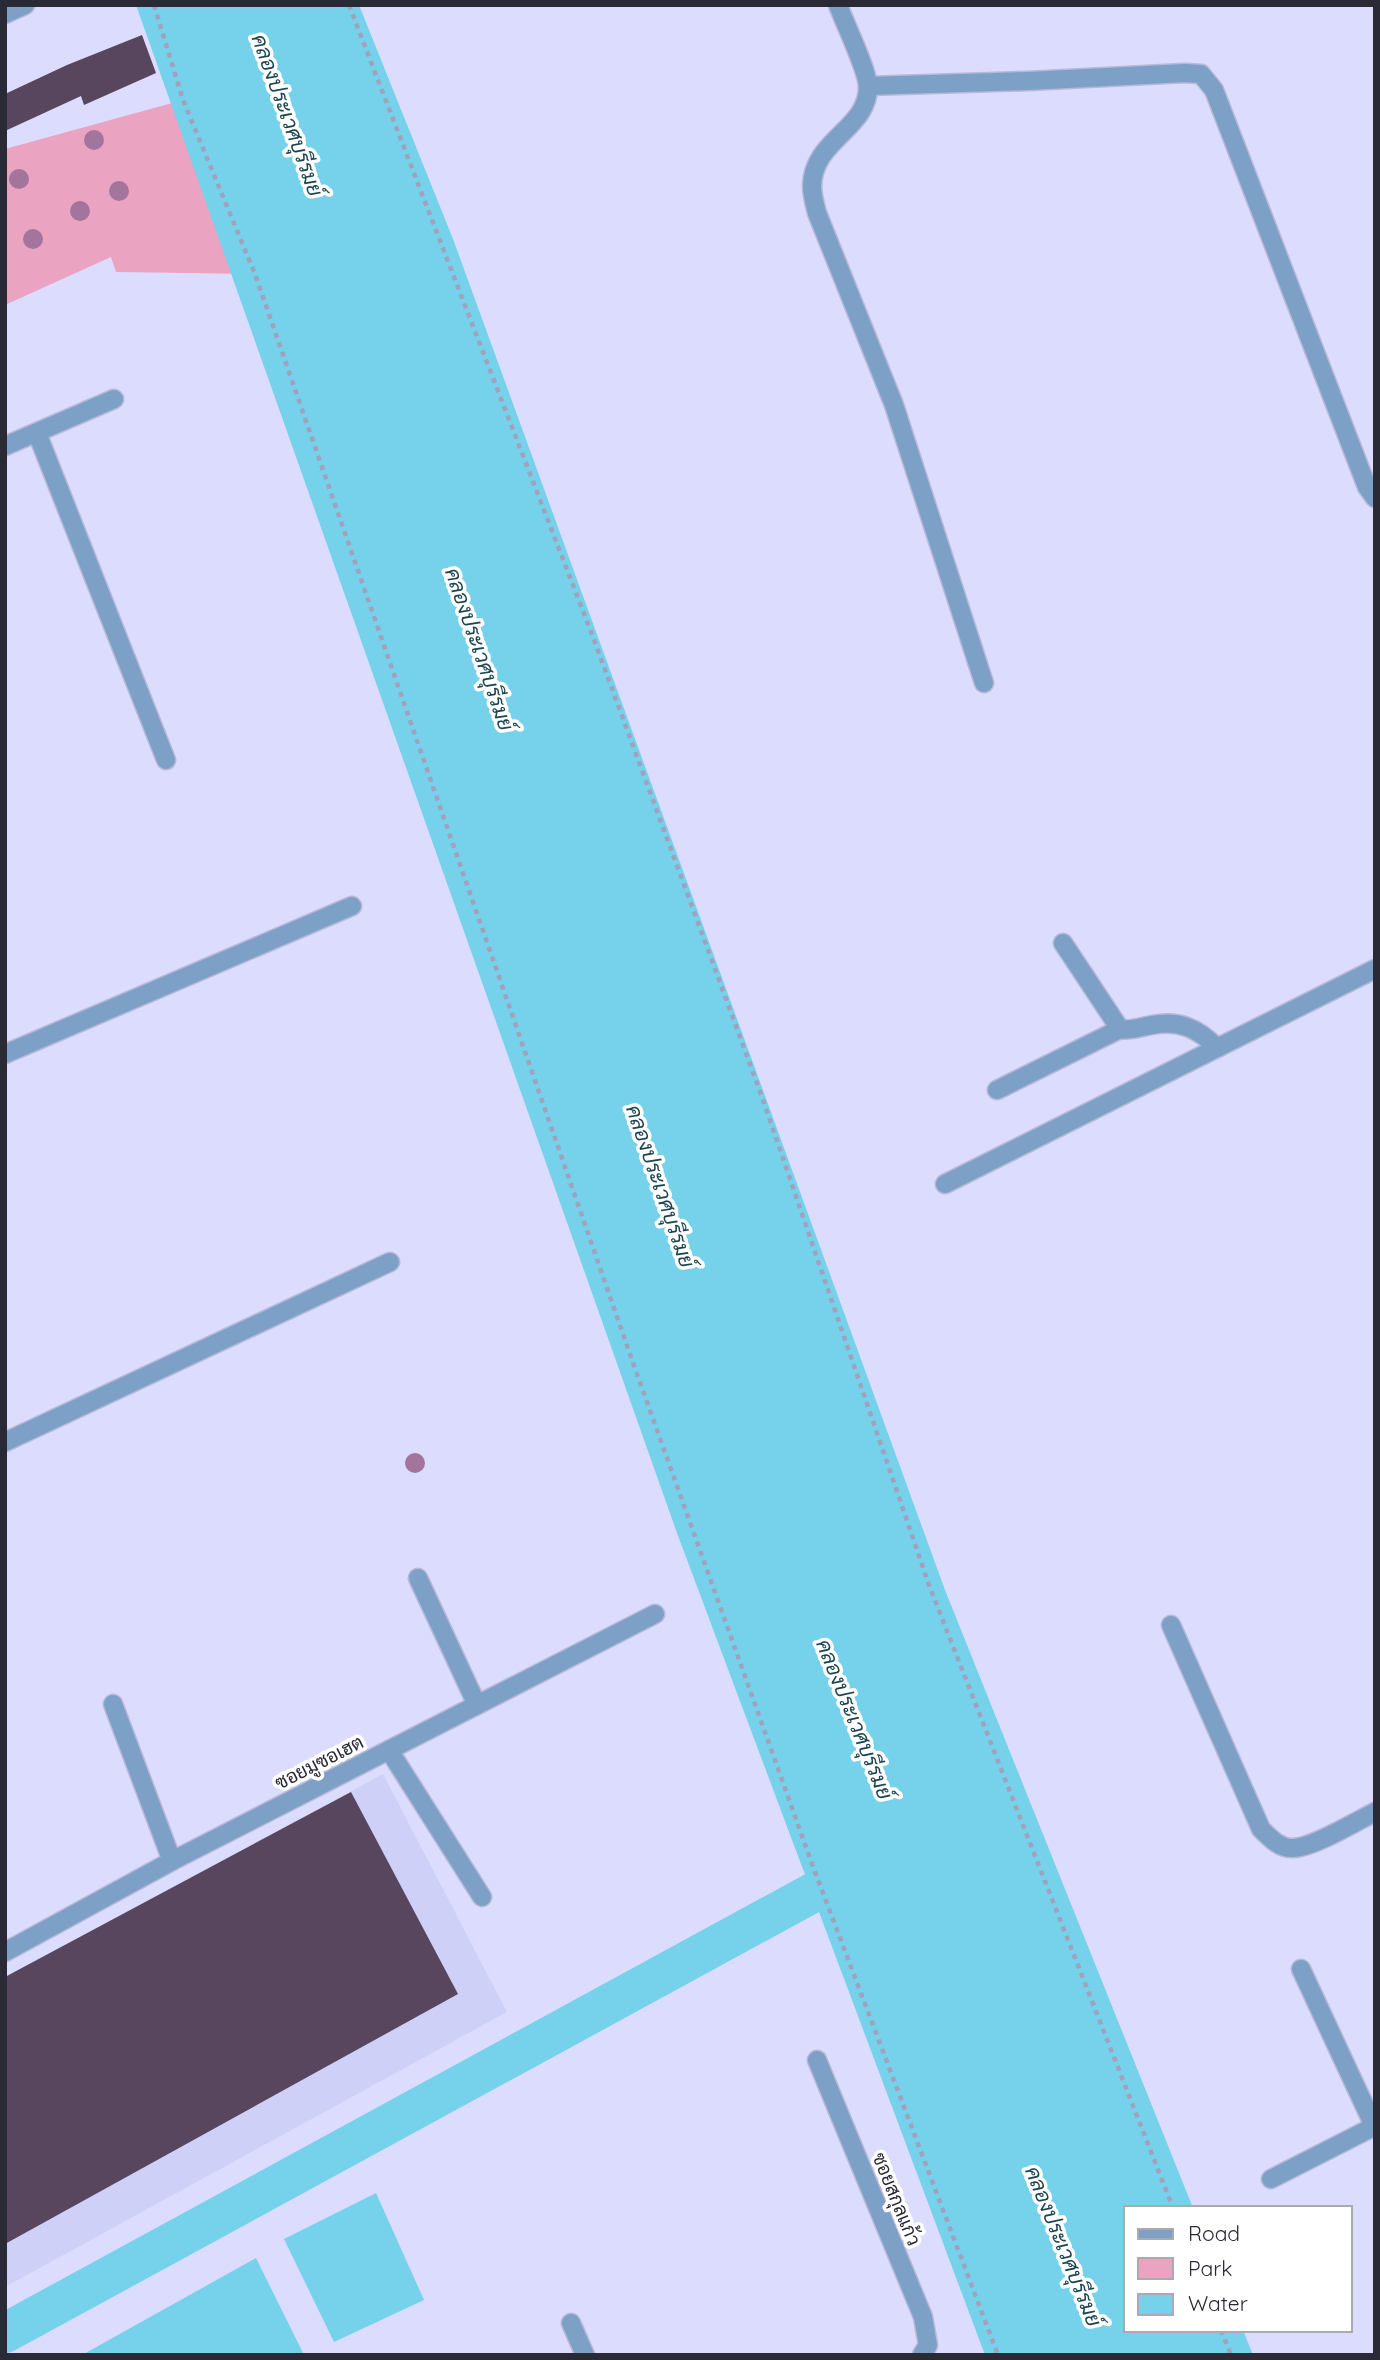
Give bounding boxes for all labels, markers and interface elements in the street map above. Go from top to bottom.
water label: คลองประเวศบุรีรมย์ [245,30,330,203]
water label: คลองประเวศบุรีรมย์ [438,564,521,737]
water label: คลองประเวศบุรีรมย์ [619,1101,702,1274]
water label: คลองประเวศบุรีรมย์ [809,1635,900,1806]
street label: ซอยมูซอเฮต [271,1729,368,1796]
street label: ซอยสกุลแก้ว [867,2149,927,2249]
water label: คลองประเวศบุรีรมย์ [1018,2162,1109,2333]
legend [1124,2206,1352,2332]
text: Road [1188,2220,1240,2246]
text: Park [1188,2255,1232,2281]
text: Water [1188,2290,1248,2316]

